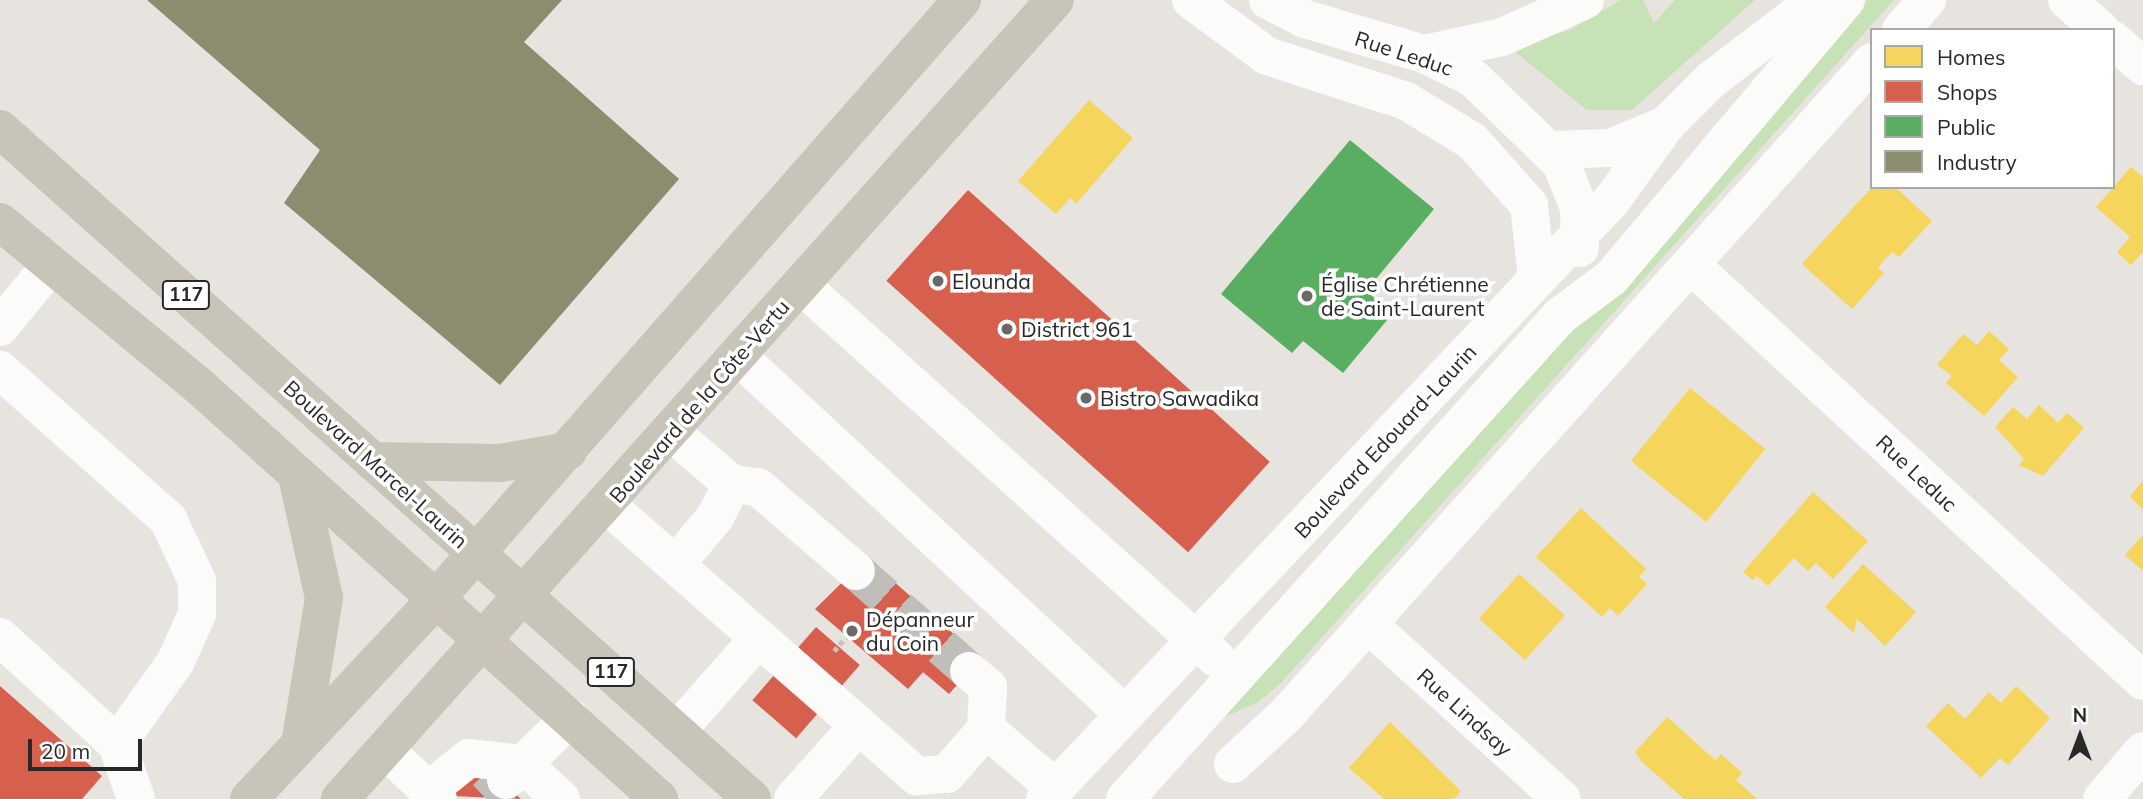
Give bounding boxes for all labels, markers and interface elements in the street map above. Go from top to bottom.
street label: Rue Leduc [1352,25,1456,81]
legend [1870,28,2115,189]
text: Homes [1937,44,2005,70]
text: Shops [1937,79,1997,105]
text: Public [1937,114,1996,140]
text: Industry [1937,149,2017,175]
place label: Elounda [952,268,1031,294]
place label: Église Chrétienne de Saint-Laurent [1321,271,1489,321]
marker: Elounda [930,273,946,289]
road number: 117 [162,280,210,310]
marker: Église Chrétienne de Saint-Laurent [1299,288,1315,304]
street label: Boulevard de la Côte-Vertu [604,294,794,508]
place label: District 961 [1021,316,1133,342]
marker: District 961 [999,321,1015,337]
street label: Boulevard Edouard-Laurin [1289,339,1481,543]
street label: Boulevard Marcel-Laurin [279,375,473,553]
place label: Bistro Sawadika [1100,385,1259,411]
marker: Bistro Sawadika [1078,390,1094,406]
street label: Rue Leduc [1871,429,1963,517]
place label: Dépanneur du Coin [866,606,974,656]
marker: Dépanneur du Coin [844,623,860,639]
road number: 117 [586,656,636,688]
street label: Rue Lindsay [1412,663,1518,761]
north arrow [2045,701,2115,771]
text: N [2073,703,2087,727]
scale bar [32,726,145,770]
text: 20 m [41,738,90,764]

